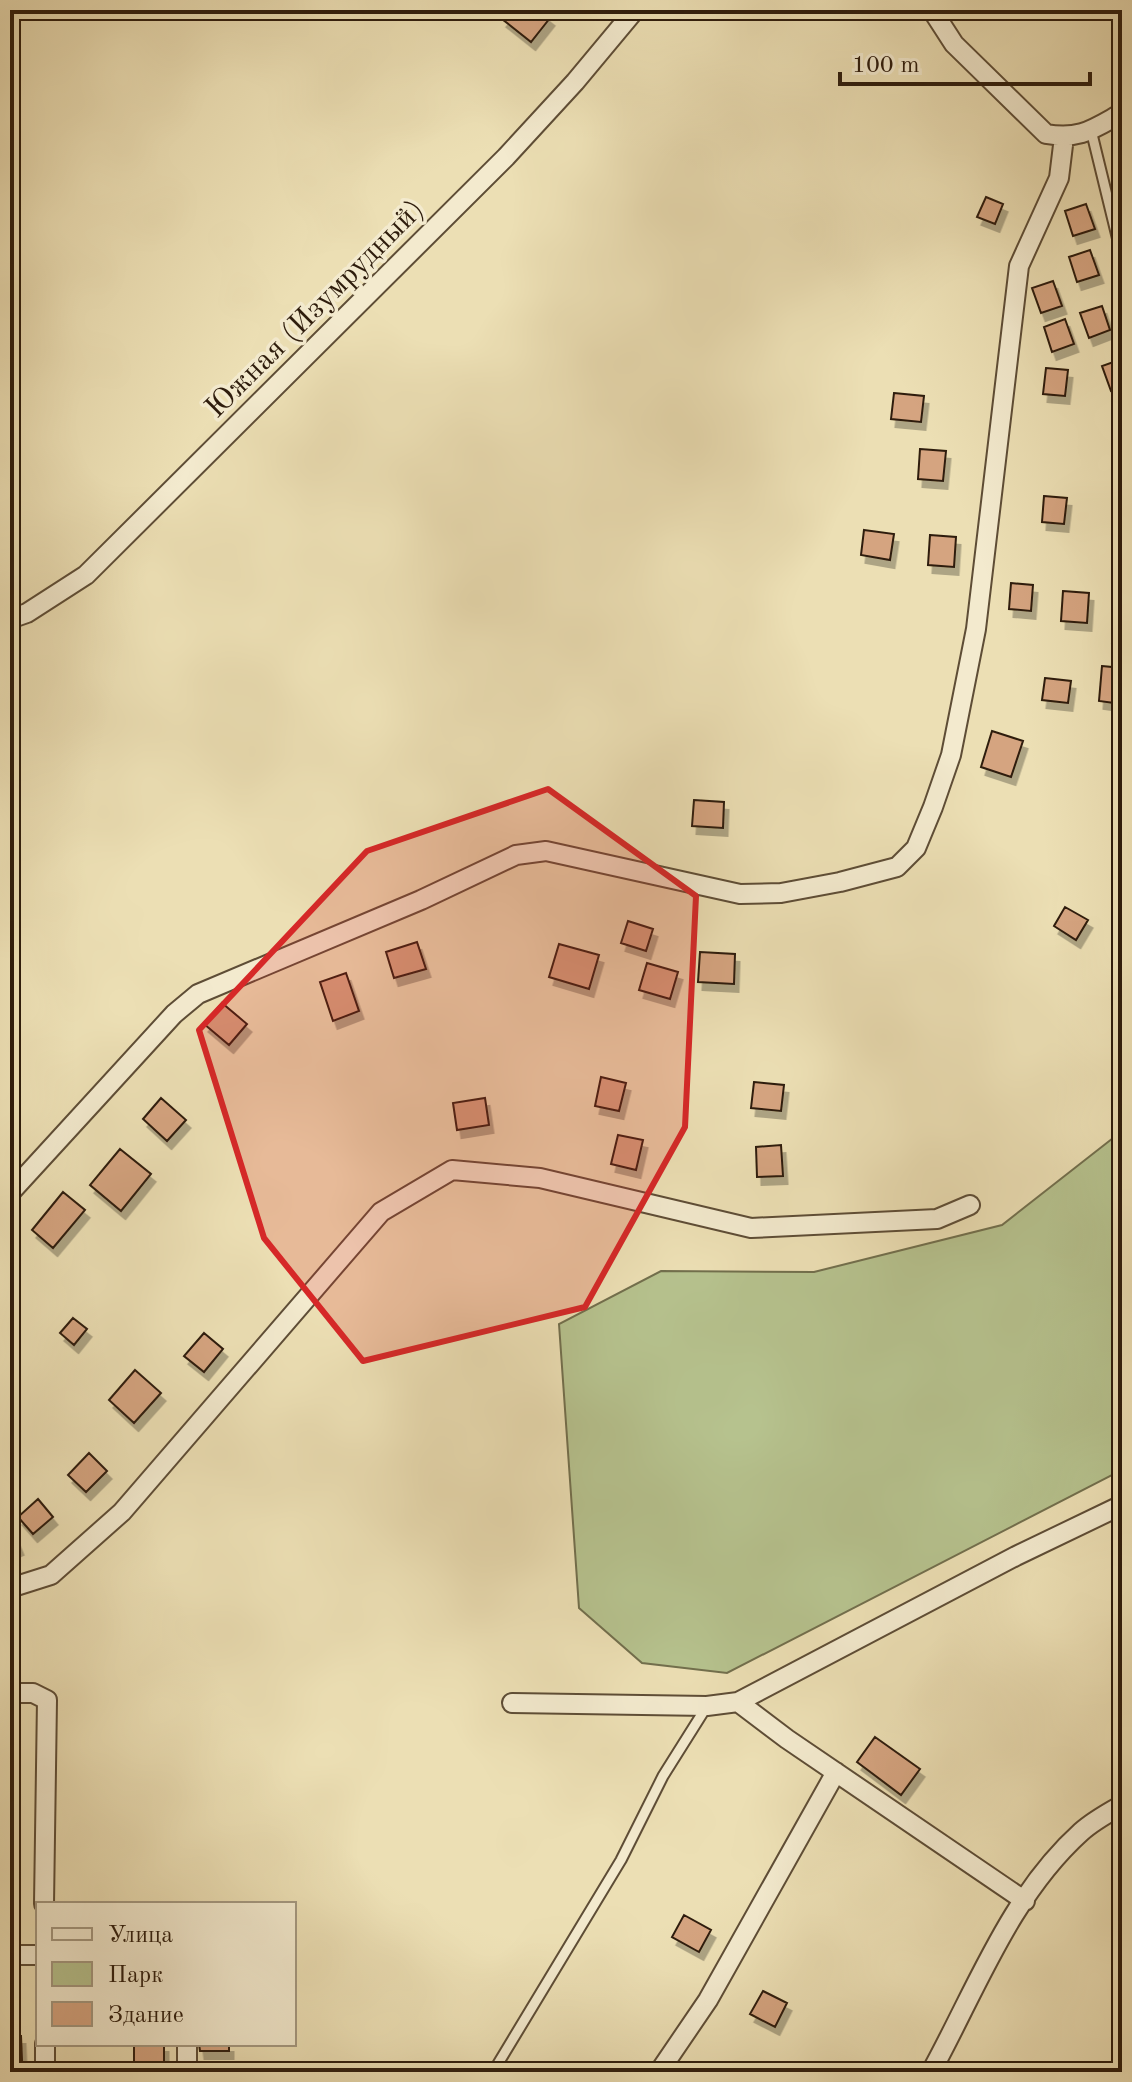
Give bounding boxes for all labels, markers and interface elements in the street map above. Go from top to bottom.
scale bar [840,36,1090,86]
text: 100 m [852,54,920,78]
street label: Южная (Изумрудный) [201,195,430,424]
legend [36,1902,296,2046]
text: Улица [108,1924,173,1948]
text: Парк [108,1964,163,1988]
text: Здание [108,2004,184,2028]

